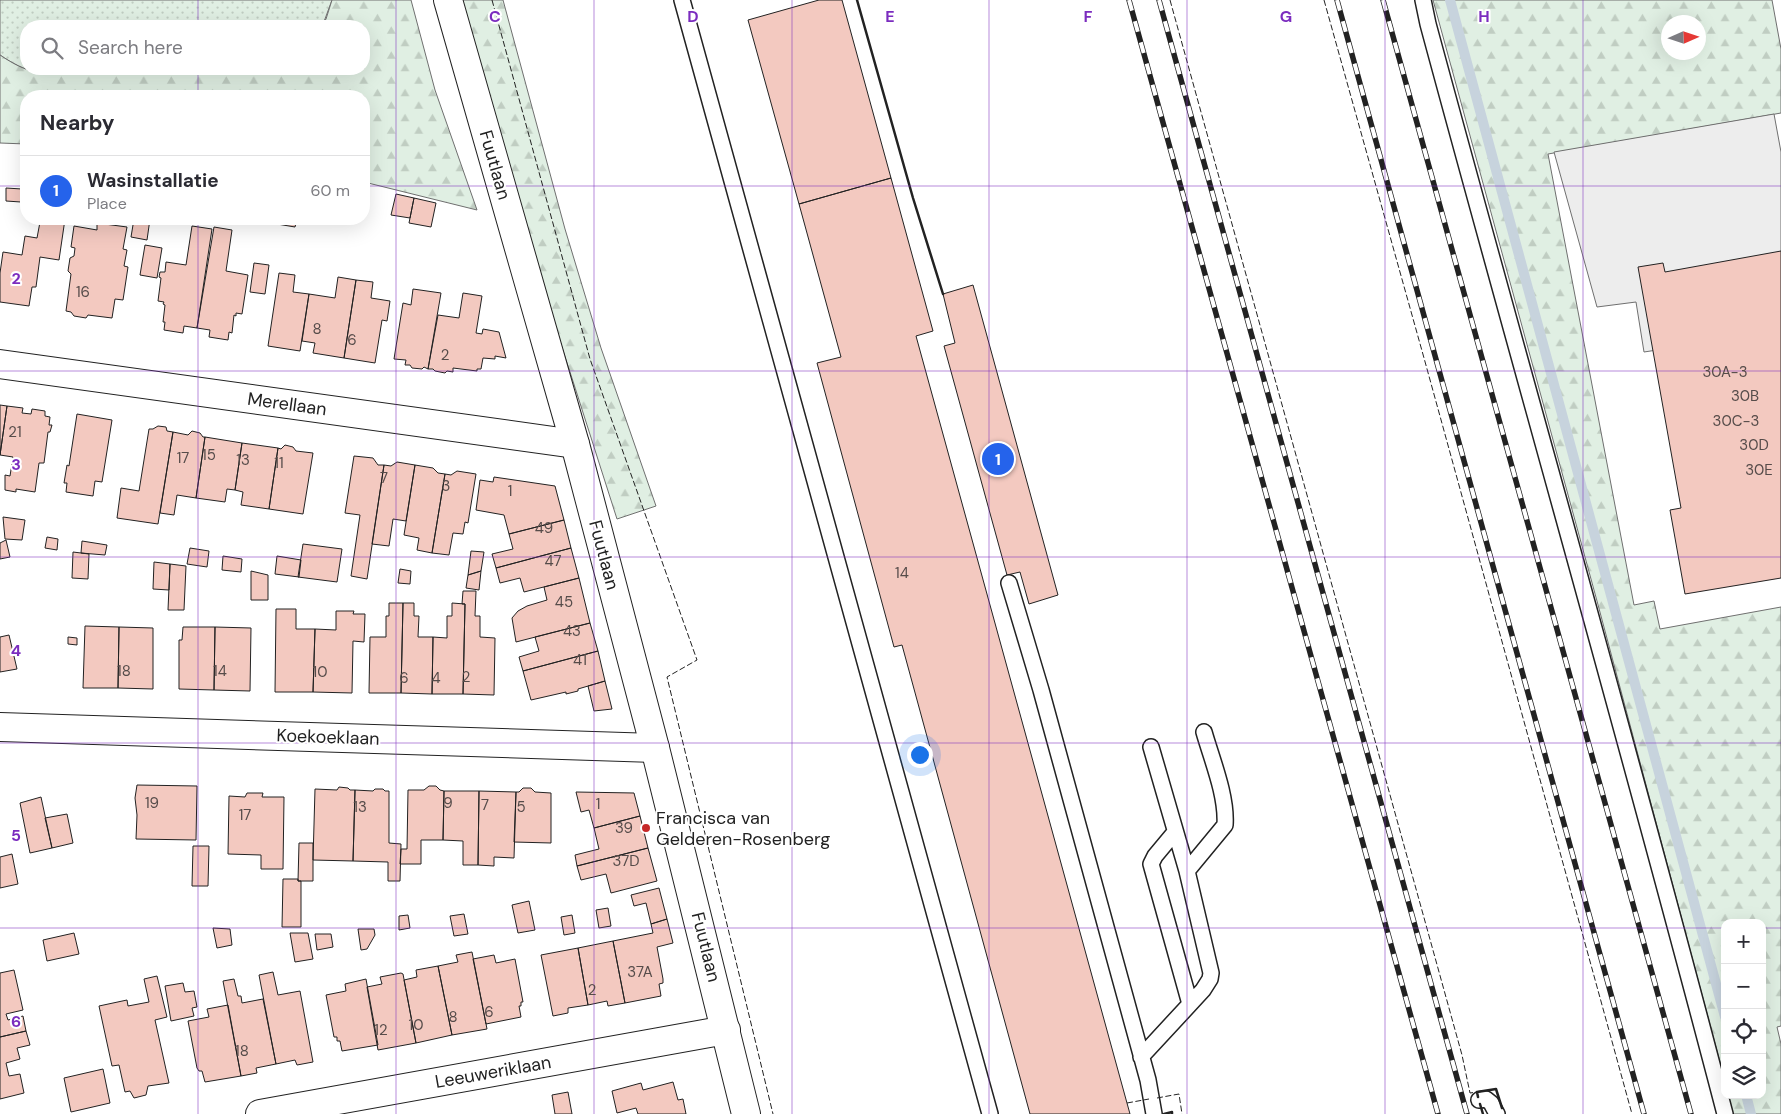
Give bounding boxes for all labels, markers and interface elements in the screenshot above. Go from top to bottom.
text: C [489,6,501,27]
text: D [687,6,699,27]
text: E [885,6,895,27]
text: F [1084,6,1093,27]
text: G [1280,6,1292,27]
text: H [1478,6,1490,27]
north arrow [1661,15,1706,60]
search box [20,20,370,75]
icon: search [38,34,66,62]
text: Search here [78,35,183,60]
text: Nearby [40,109,114,137]
street label: Fuutlaan [474,127,516,203]
text: Wasinstallatie [87,168,219,193]
text: 1 [53,180,59,201]
text: 60 m [310,180,350,201]
text: Place [87,193,127,214]
text: 2 [11,268,21,289]
house number: 16 [76,282,90,302]
house number: 8 [312,319,322,339]
house number: 6 [347,330,357,350]
house number: 2 [441,345,449,365]
house number: 30A-3 [1702,362,1748,382]
house number: 30B [1731,386,1759,406]
street label: Merellaan [246,387,328,421]
house number: 30C-3 [1713,411,1759,431]
house number: 21 [8,422,22,442]
house number: 30D [1739,435,1769,455]
pin: 1 [982,440,1014,478]
house number: 15 [202,445,216,465]
house number: 17 [177,448,189,468]
house number: 13 [236,450,250,470]
house number: 11 [274,453,284,473]
text: 3 [11,454,21,475]
house number: 30E [1745,460,1773,480]
house number: 7 [380,468,388,488]
house number: 3 [442,476,450,496]
house number: 1 [508,481,512,501]
street label: Fuutlaan [583,517,625,593]
house number: 49 [535,518,553,538]
house number: 47 [544,551,562,571]
house number: 14 [895,563,909,583]
house number: 45 [555,592,573,612]
house number: 43 [563,621,581,641]
text: 4 [11,640,21,661]
house number: 41 [573,650,587,670]
house number: 18 [117,661,131,681]
house number: 14 [213,661,227,681]
house number: 10 [313,662,327,682]
house number: 2 [462,667,470,687]
house number: 6 [399,668,409,688]
house number: 4 [431,668,441,688]
street label: Koekoeklaan [276,723,380,751]
your location [907,742,933,768]
house number: 19 [145,793,159,813]
house number: 9 [443,793,453,813]
house number: 1 [596,794,600,814]
house number: 7 [481,795,489,815]
house number: 13 [353,797,367,817]
house number: 5 [516,797,526,817]
house number: 17 [239,805,251,825]
place label: Francisca van Gelderen-Rosenberg [656,806,830,851]
house number: 39 [615,818,633,838]
marker: Francisca van Gelderen-Rosenberg [640,822,652,834]
text: 5 [11,825,21,846]
house number: 37D [613,851,639,871]
street label: Fuutlaan [686,910,726,984]
map controls [1721,919,1766,1099]
button: + [1721,919,1766,964]
house number: 37A [627,962,653,982]
button: − [1721,964,1766,1009]
house number: 2 [588,980,596,1000]
house number: 6 [484,1002,494,1022]
house number: 8 [448,1007,458,1027]
button: locate [1721,1009,1766,1054]
text: 6 [11,1011,21,1032]
house number: 10 [409,1015,423,1035]
house number: 12 [374,1020,388,1040]
house number: 18 [235,1041,249,1061]
street label: Leeuweriklaan [433,1050,553,1094]
button: layers [1721,1054,1766,1099]

